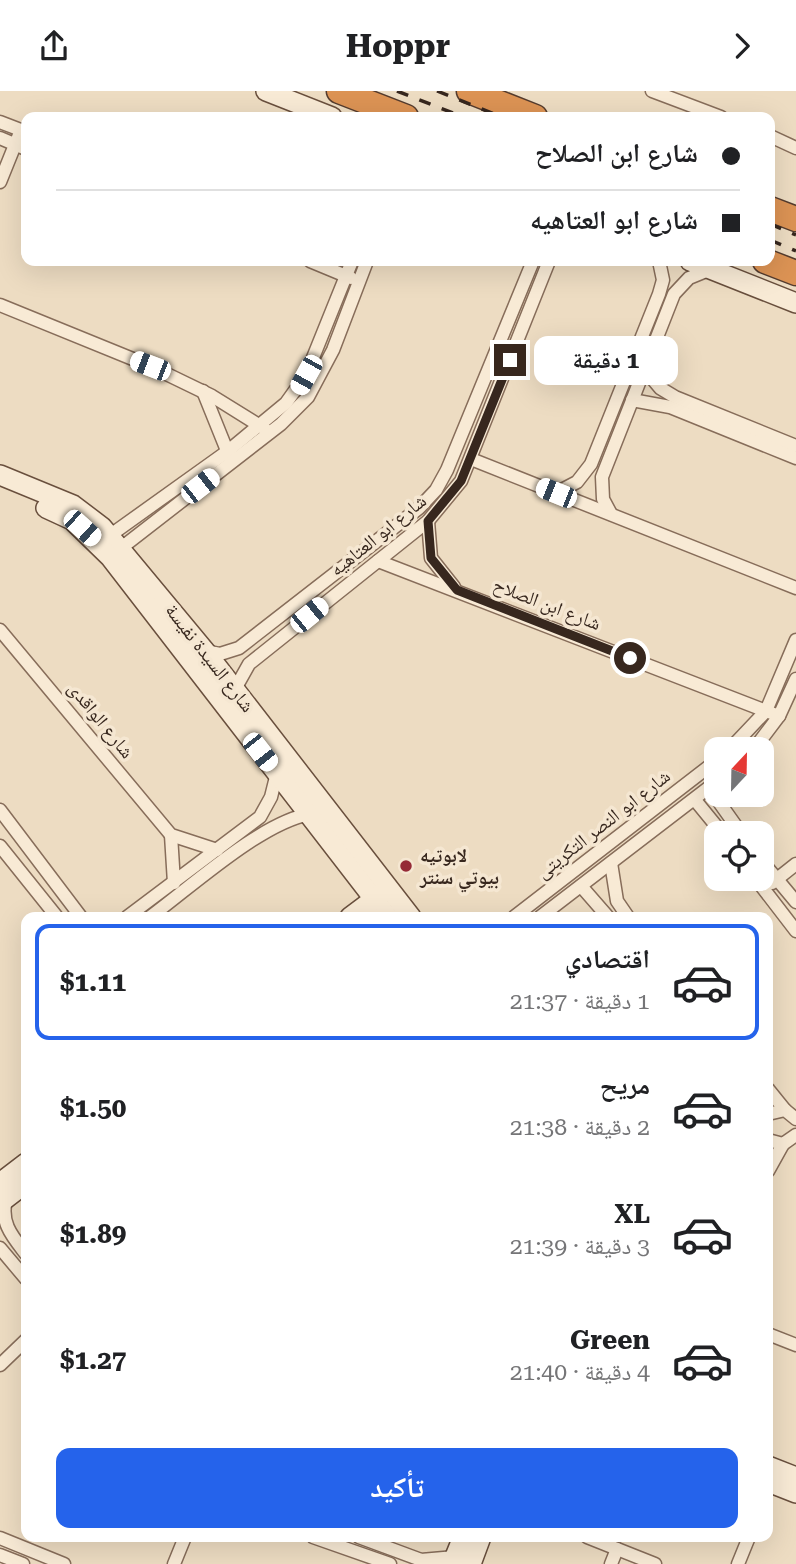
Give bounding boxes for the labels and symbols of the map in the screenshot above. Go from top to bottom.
callout: 1 دقيقة [534,335,678,385]
route end [494,344,526,376]
car [127,349,174,383]
car [287,352,326,398]
car [177,465,224,507]
car [533,475,580,511]
street label: شارع ابو العتاهيه [325,489,431,581]
car [60,506,105,550]
street label: شارع ابن الصلاح [490,573,604,635]
car [287,594,332,636]
street label: شارع السيدة نفيسة [161,599,259,717]
route start [614,642,646,674]
street label: شارع الواقدى [63,677,139,763]
car [239,729,282,775]
north arrow [704,737,774,807]
street label: شارع ابو النصر التكريتى [531,764,675,884]
place label: لابوتيه بيوتي سنتر [419,844,499,892]
marker: لابوتيه بيوتي سنتر [398,858,414,874]

